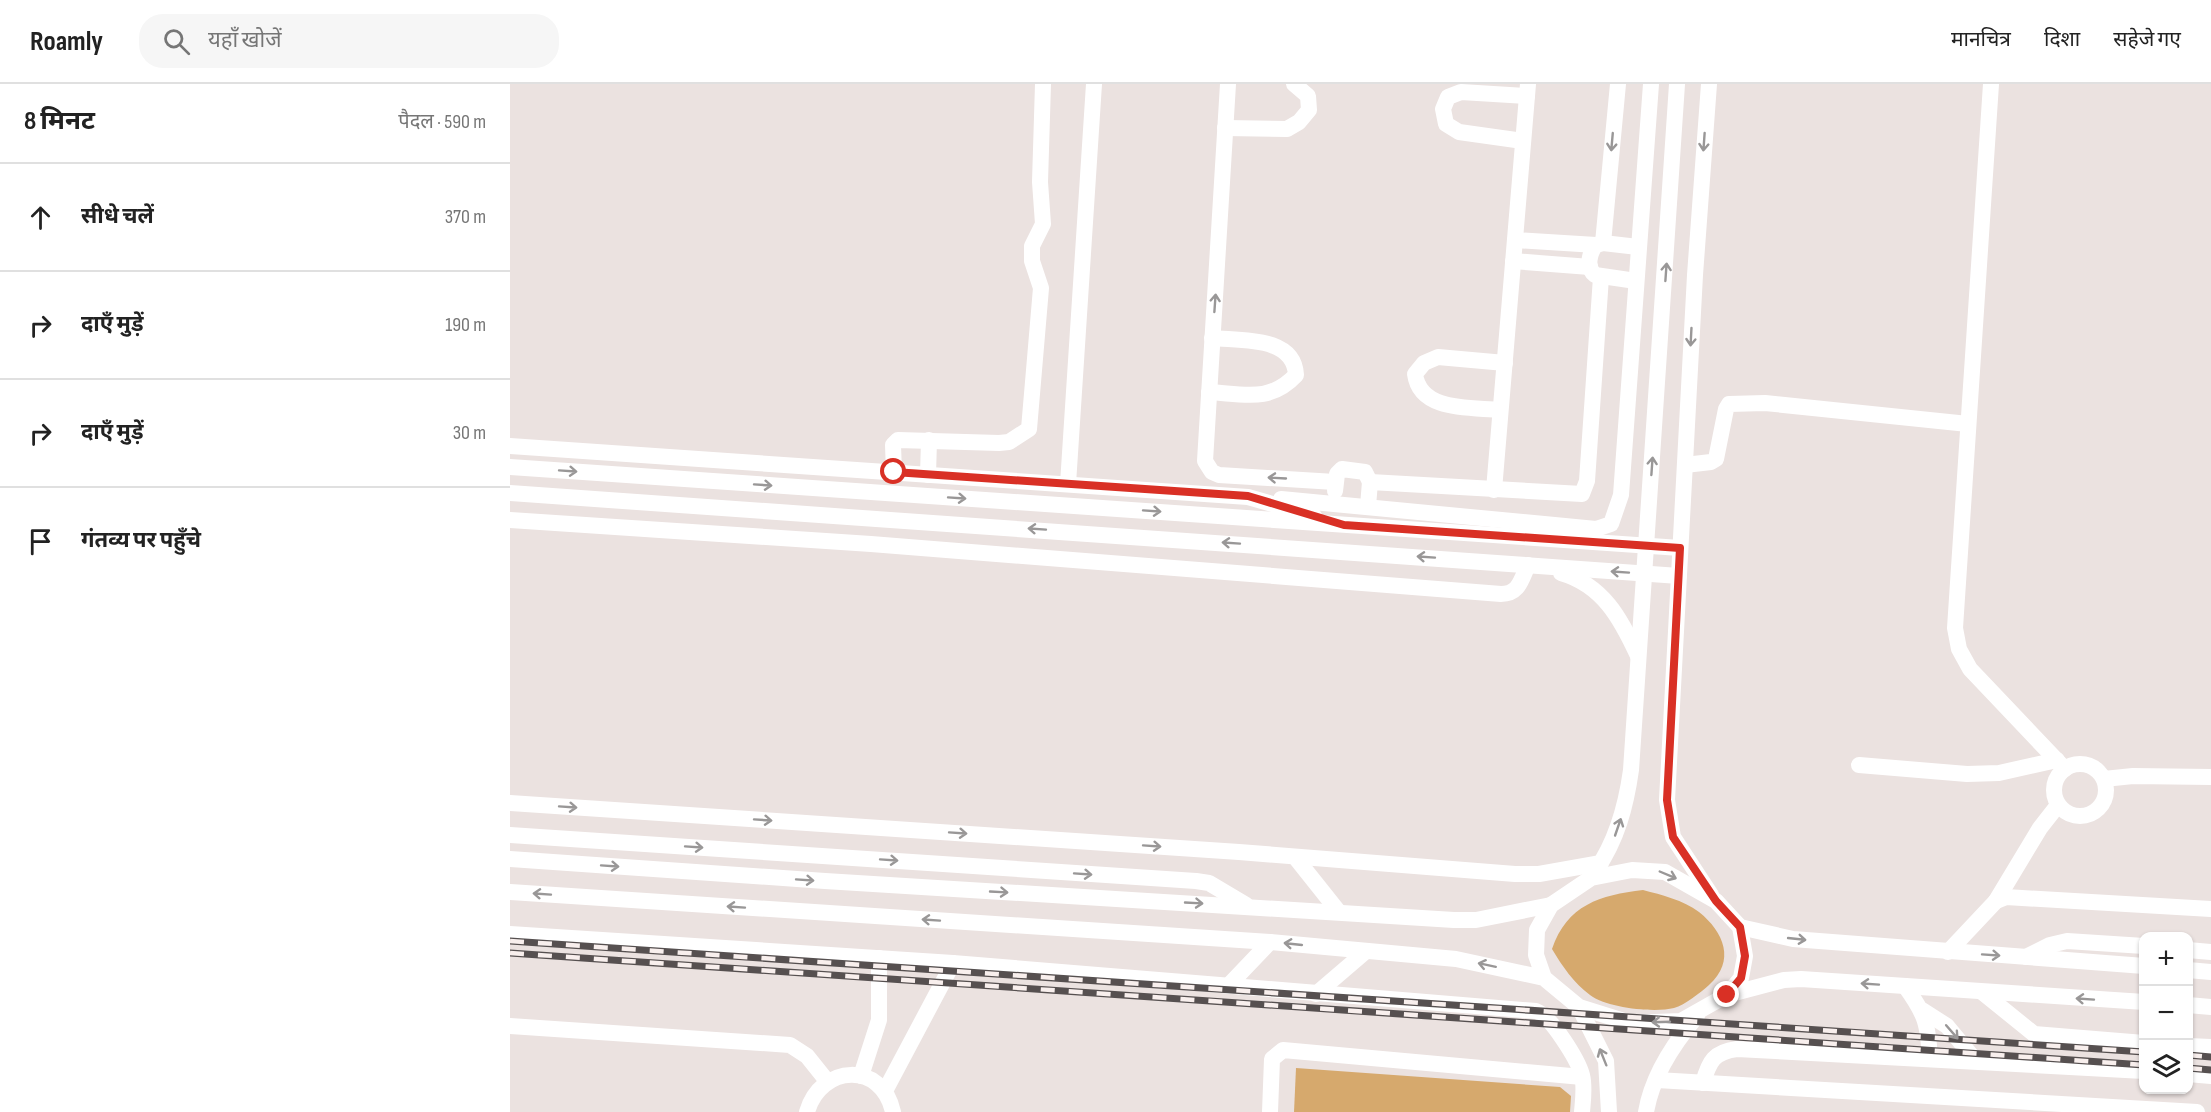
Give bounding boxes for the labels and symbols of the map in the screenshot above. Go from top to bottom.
one-way arrow [1606,132,1617,152]
one-way arrow [1699,132,1710,152]
one-way arrow [1660,262,1671,282]
one-way arrow [1209,294,1220,314]
one-way arrow [1686,326,1697,346]
one-way arrow [1647,457,1658,477]
route start [880,458,906,484]
one-way arrow [558,466,578,477]
one-way arrow [1267,473,1287,484]
one-way arrow [752,479,772,490]
one-way arrow [947,493,967,504]
one-way arrow [1142,506,1161,517]
one-way arrow [1027,523,1047,534]
one-way arrow [1222,537,1242,548]
one-way arrow [1416,552,1436,563]
one-way arrow [1611,566,1631,577]
one-way arrow [558,802,578,813]
one-way arrow [752,814,772,825]
one-way arrow [1613,818,1624,837]
one-way arrow [947,828,967,839]
one-way arrow [1142,841,1162,852]
one-way arrow [684,842,704,853]
one-way arrow [878,855,898,866]
one-way arrow [600,861,620,872]
one-way arrow [1073,869,1093,880]
one-way arrow [1659,870,1677,881]
one-way arrow [794,875,814,886]
one-way arrow [989,886,1009,897]
one-way arrow [532,888,552,899]
one-way arrow [1184,898,1204,909]
one-way arrow [727,901,747,912]
one-way arrow [922,914,942,925]
one-way arrow [1786,934,1806,945]
one-way arrow [1284,938,1304,949]
one-way arrow [1981,950,2000,961]
one-way arrow [1478,959,1497,970]
one-way arrow [1860,978,1880,989]
route end [1713,981,1739,1007]
one-way arrow [2076,993,2096,1004]
one-way arrow [1651,1016,1671,1028]
one-way arrow [1945,1024,1959,1039]
one-way arrow [1597,1049,1608,1067]

